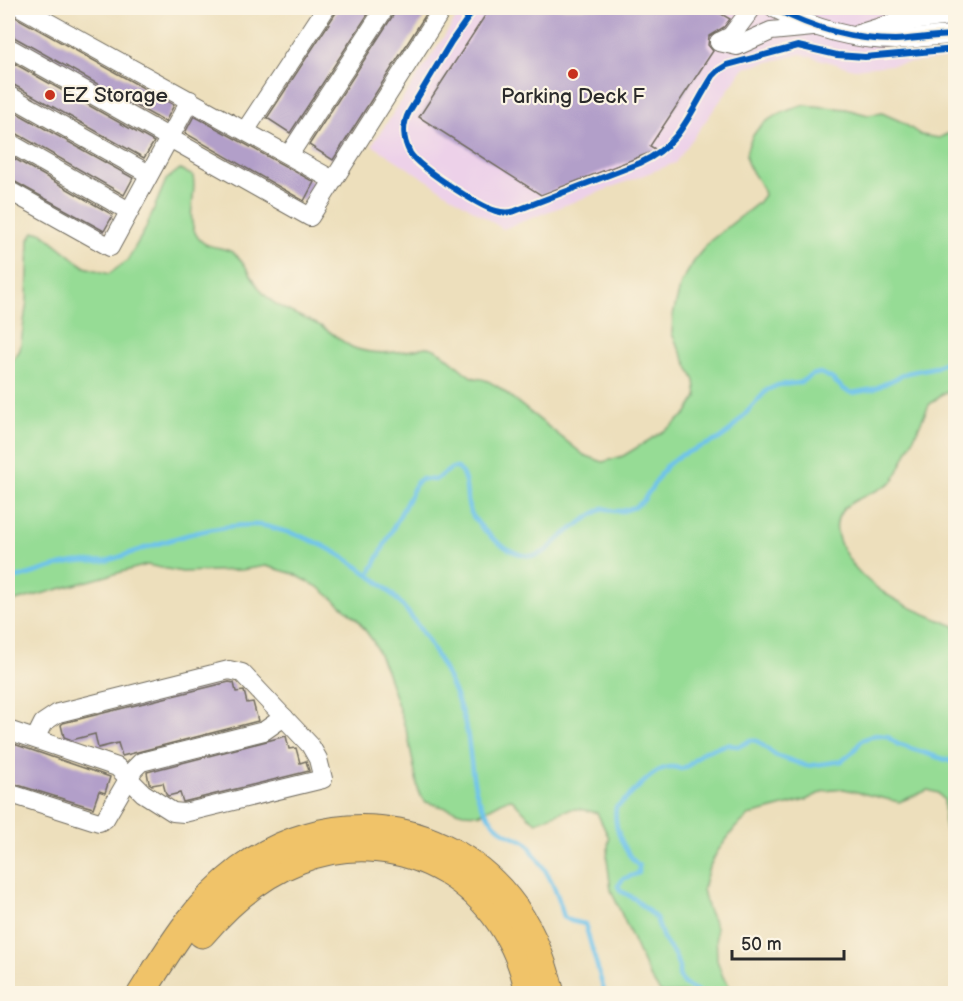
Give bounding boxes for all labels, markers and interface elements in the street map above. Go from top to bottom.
marker: Parking Deck F [566,67,580,81]
place label: EZ Storage [62,83,168,108]
place label: Parking Deck F [501,84,645,109]
marker: EZ Storage [43,88,57,102]
scale bar [732,923,844,961]
text: 50 m [741,934,782,955]

